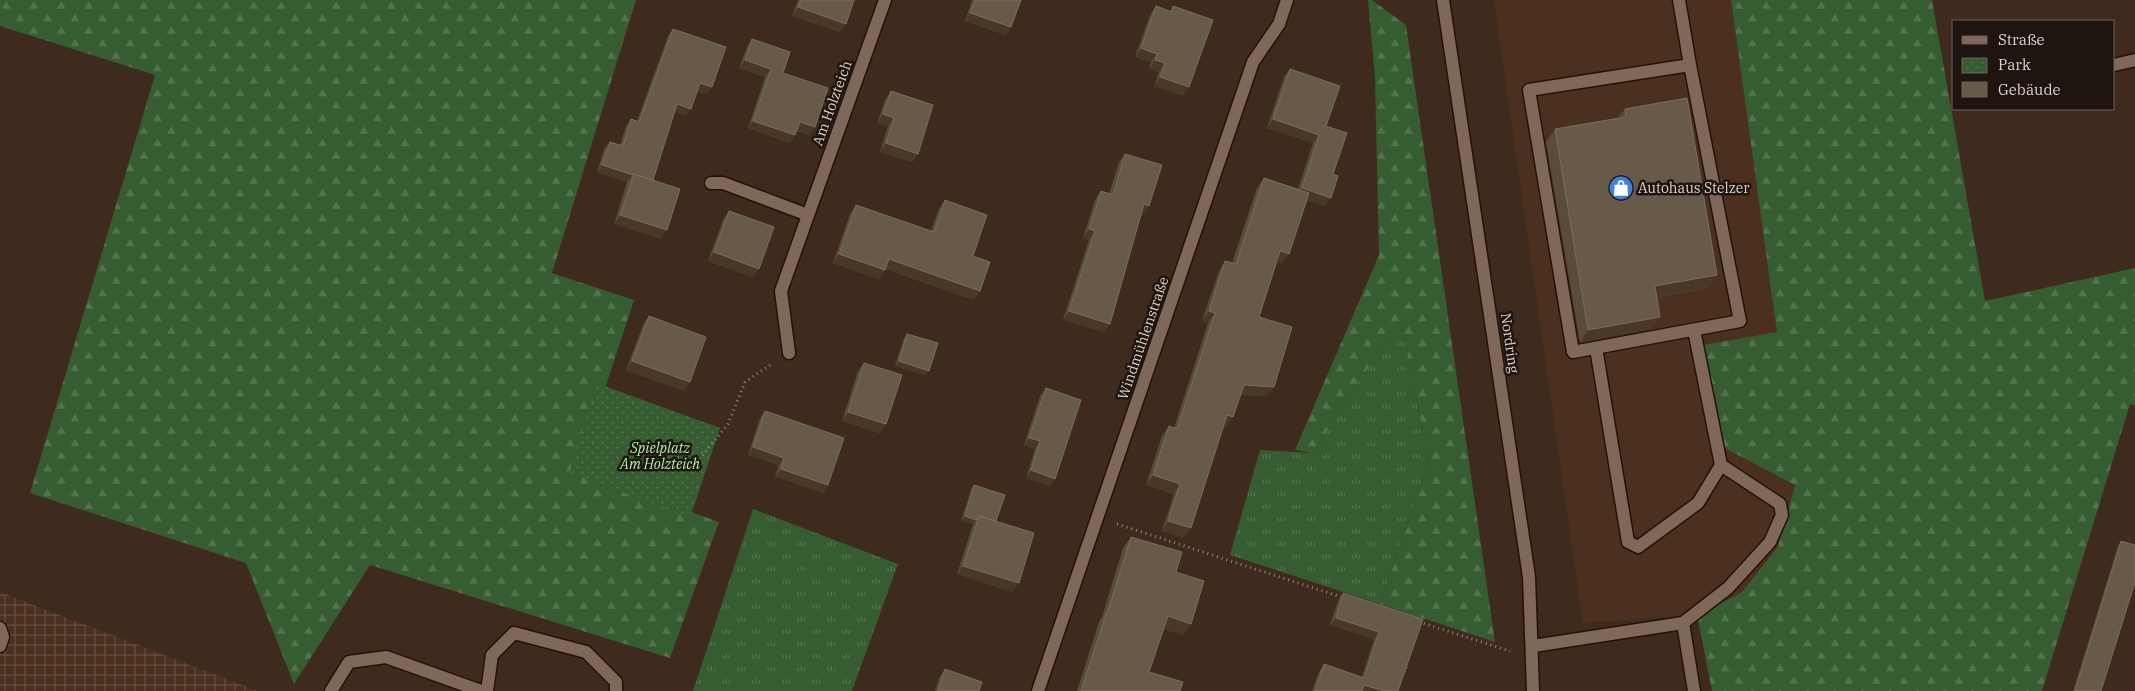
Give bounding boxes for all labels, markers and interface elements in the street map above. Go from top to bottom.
legend [1952,20,2115,110]
text: Straße [1998,30,2045,49]
text: Park [1998,55,2031,74]
street label: Am Holzteich [808,58,856,148]
text: Gebäude [1998,80,2061,99]
shop icon: Autohaus Stelzer [1608,175,1634,201]
place label: Autohaus Stelzer [1638,179,1750,197]
street label: Windmühlenstraße [1114,274,1172,402]
street label: Nordring [1497,312,1523,375]
park label: Spielplatz Am Holzteich [619,439,700,473]

